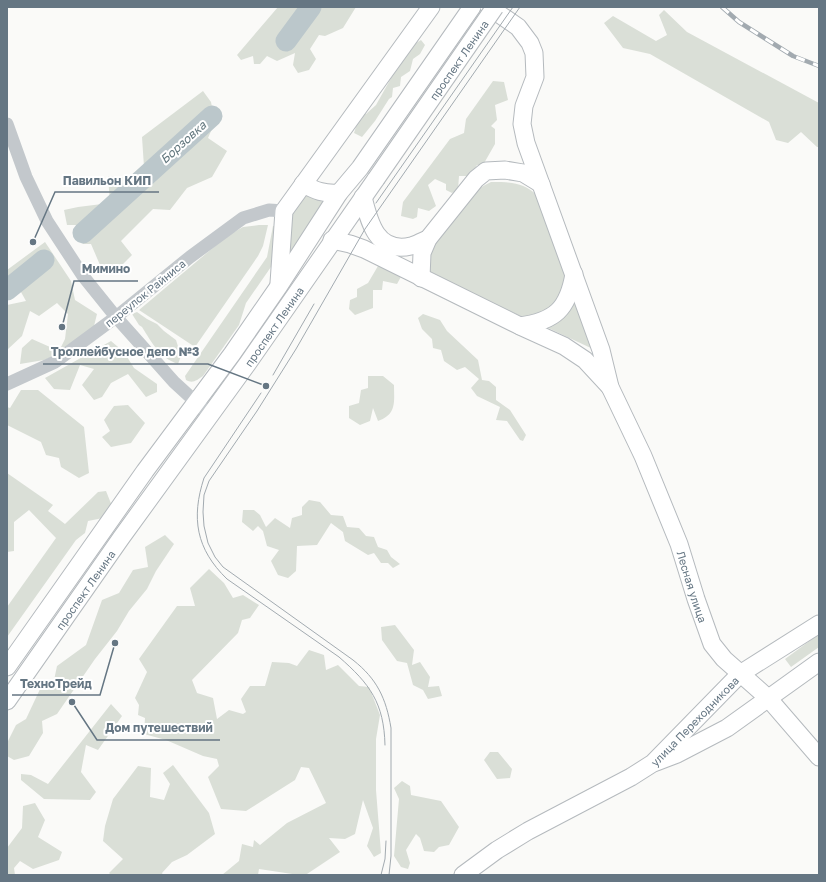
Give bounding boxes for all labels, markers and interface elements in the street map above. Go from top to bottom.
street label: проспект Ленина [426,17,491,102]
water label: Борзовка [157,117,210,166]
callout: Павильон КИП [55,168,159,192]
text: Павильон КИП [63,173,151,188]
callout: Мимино [74,257,138,281]
street label: переулок Райниса [102,257,188,329]
text: Мимино [82,261,130,276]
street label: проспект Ленина [241,284,306,369]
callout: Троллейбусное депо №3 [43,340,208,364]
text: Троллейбусное депо №3 [51,344,199,359]
street label: проспект Ленина [53,547,117,632]
street label: Лесная улица [675,549,710,624]
callout: ТехноТрейд [12,671,100,695]
street label: улица Переходникова [648,673,741,768]
text: ТехноТрейд [20,676,92,691]
callout: Дом путешествий [97,716,220,740]
text: Дом путешествий [105,720,213,735]

